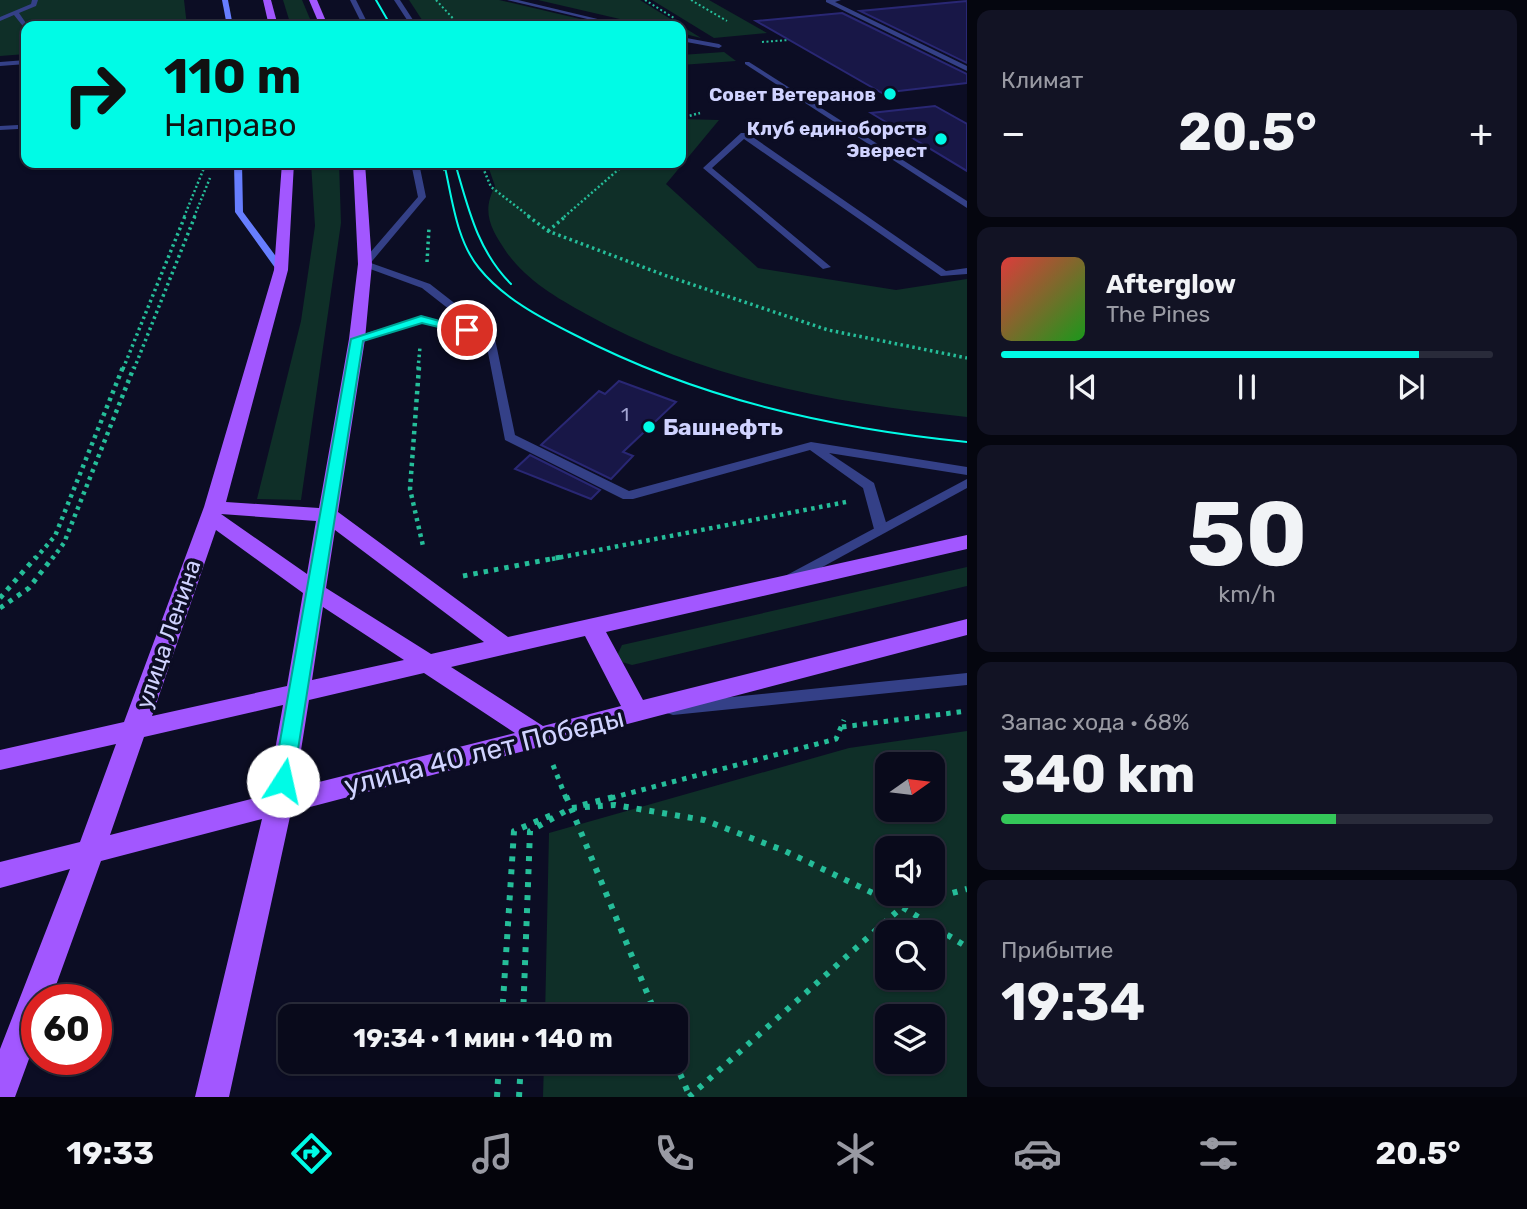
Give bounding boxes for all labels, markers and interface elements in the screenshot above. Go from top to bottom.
text: 110 m [164,47,301,105]
icon: right [49,49,140,140]
text: Климат [1001,66,1083,94]
place label: Совет Ветеранов [709,83,876,106]
marker: Совет Ветеранов [882,86,898,102]
text: 20.5° [1178,101,1317,163]
text: Направо [164,106,297,144]
text: − [1001,110,1026,156]
text: + [1469,110,1493,156]
place label: Клуб единоборств Эверест [747,117,928,162]
marker: Клуб единоборств Эверест [933,131,949,147]
text: Afterglow [1106,269,1236,300]
pin [437,300,497,360]
text: The Pines [1106,300,1210,328]
icon: arrive [448,311,486,349]
icon: previous [1064,368,1102,406]
icon: pause [1228,368,1266,406]
icon: next [1392,368,1430,406]
house number: 1 [621,403,629,426]
place label: Башнефть [663,413,783,441]
marker: Башнефть [641,419,657,435]
text: 50 [1187,480,1307,588]
street label: улица Ленина [129,556,207,712]
text: km/h [1218,580,1276,608]
street label: улица 40 лет Победы [341,701,627,802]
text: Запас хода · 68% [1001,708,1190,736]
text: 340 km [1001,743,1195,805]
position arrow [246,744,320,818]
north arrow [875,752,945,822]
map controls [875,752,945,1074]
button: sound [875,836,945,906]
button: search [875,920,945,990]
text: Прибытие [1001,936,1113,964]
text: 19:34 [1001,971,1145,1033]
speed limit sign: 60 [21,984,112,1075]
button: layers [875,1004,945,1074]
text: 19:34 · 1 мин · 140 m [353,1023,613,1054]
icon: directions [287,1129,336,1178]
icon: music [468,1129,517,1178]
icon: phone [650,1129,699,1178]
icon: climate [831,1129,880,1178]
icon: car [1013,1129,1062,1178]
icon: filters [1194,1129,1243,1178]
text: 19:33 [66,1134,154,1172]
text: 20.5° [1375,1134,1461,1172]

